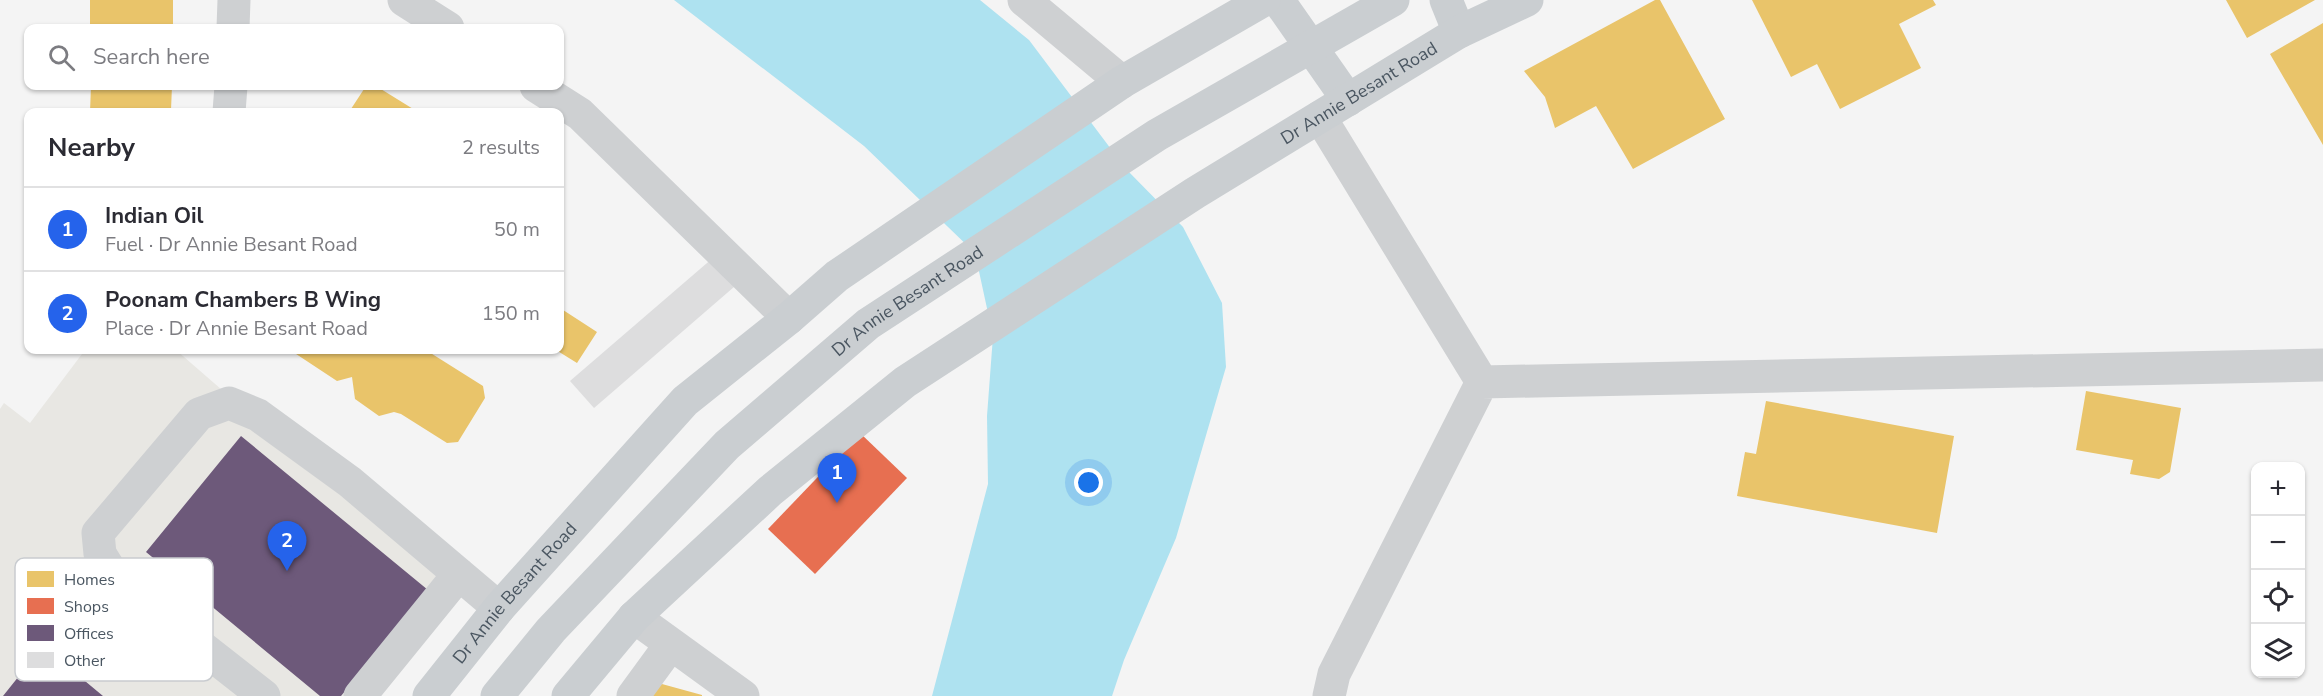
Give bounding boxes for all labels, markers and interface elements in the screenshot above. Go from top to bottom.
search box [24,24,564,90]
street label: Dr Annie Besant Road [1276,36,1442,150]
icon: search [45,41,78,74]
text: Search here [93,42,210,72]
text: Nearby [48,130,135,165]
text: 2 results [462,134,540,161]
text: Indian Oil [105,201,204,231]
text: 1 [62,216,74,243]
text: 50 m [494,216,540,243]
text: Fuel · Dr Annie Besant Road [105,231,358,258]
street label: Dr Annie Besant Road [827,240,988,362]
text: Poonam Chambers B Wing [105,285,381,315]
text: 2 [62,300,74,327]
text: 150 m [482,300,540,327]
text: Place · Dr Annie Besant Road [105,315,368,342]
pin: 1 [818,454,856,503]
map controls [2251,462,2305,678]
button: + [2251,462,2305,516]
your location [1074,468,1103,497]
button: − [2251,516,2305,570]
street label: Dr Annie Besant Road [447,517,582,669]
pin: 2 [268,522,306,571]
legend [15,558,213,681]
text: Homes [64,569,115,591]
button: locate [2251,570,2305,624]
text: Shops [64,596,109,618]
text: Offices [64,623,114,645]
button: layers [2251,624,2305,678]
text: Other [64,650,105,672]

